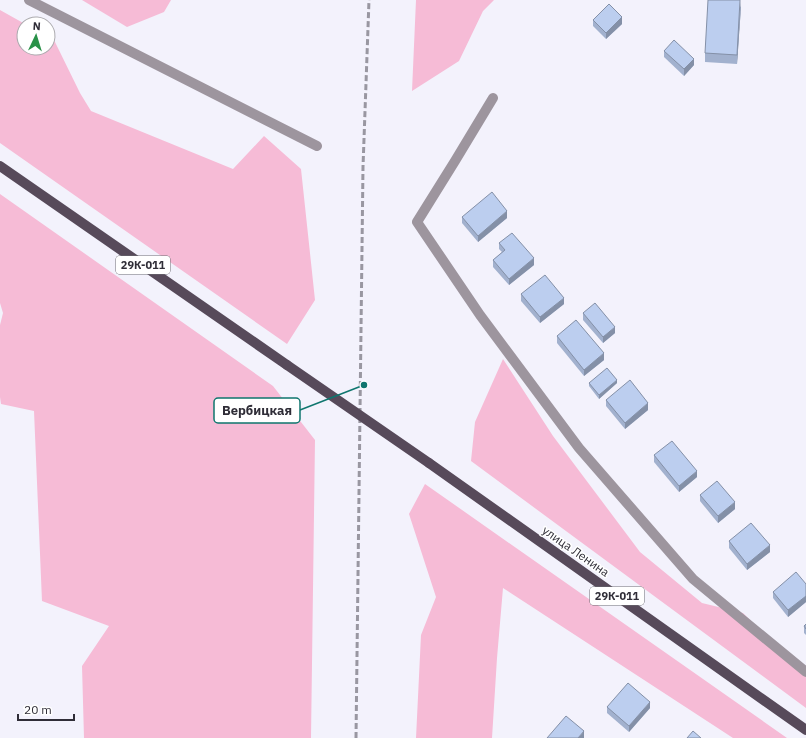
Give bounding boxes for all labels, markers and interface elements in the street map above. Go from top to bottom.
north arrow [16,16,56,56]
text: N [32,19,41,33]
road number: 29К-011 [116,256,170,274]
callout: Вербицкая [214,398,300,423]
text: Вербицкая [222,402,292,419]
street label: улица Ленина [540,522,613,580]
road number: 29К-011 [590,587,644,605]
scale bar [18,696,74,722]
text: 20 m [24,702,52,717]

